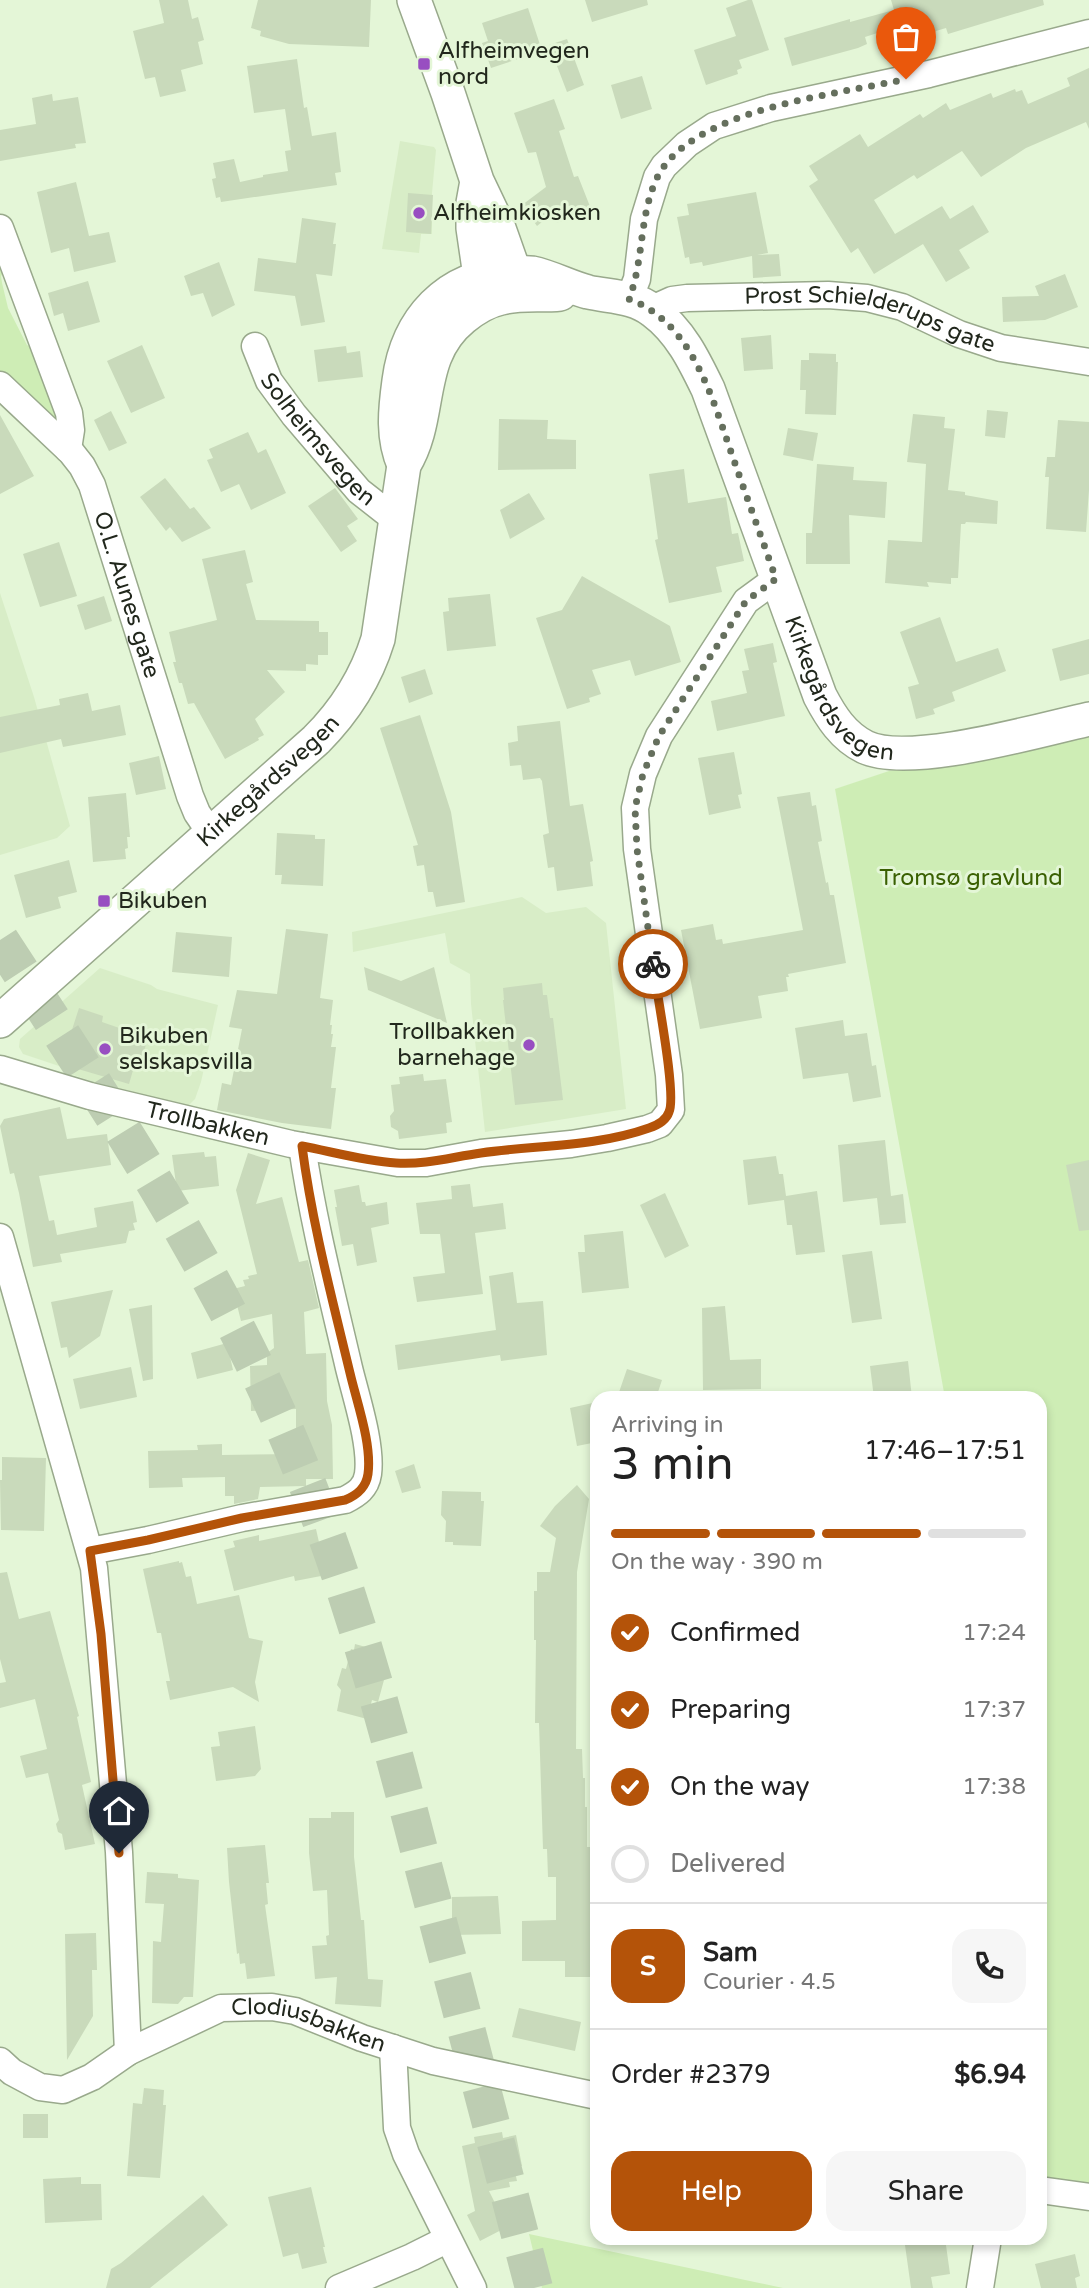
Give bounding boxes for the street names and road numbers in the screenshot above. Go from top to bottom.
street label: Prost Schielderups gate [744,281,999,359]
street label: Solheimsvegen [254,368,381,512]
street label: O.L. Aunes gate [87,508,166,682]
street label: Kirkegårdsvegen [778,612,895,767]
street label: Kirkegårdsvegen [191,710,346,853]
street label: Trollbakken [143,1096,272,1152]
street label: Clodiusbakken [231,1992,389,2059]

